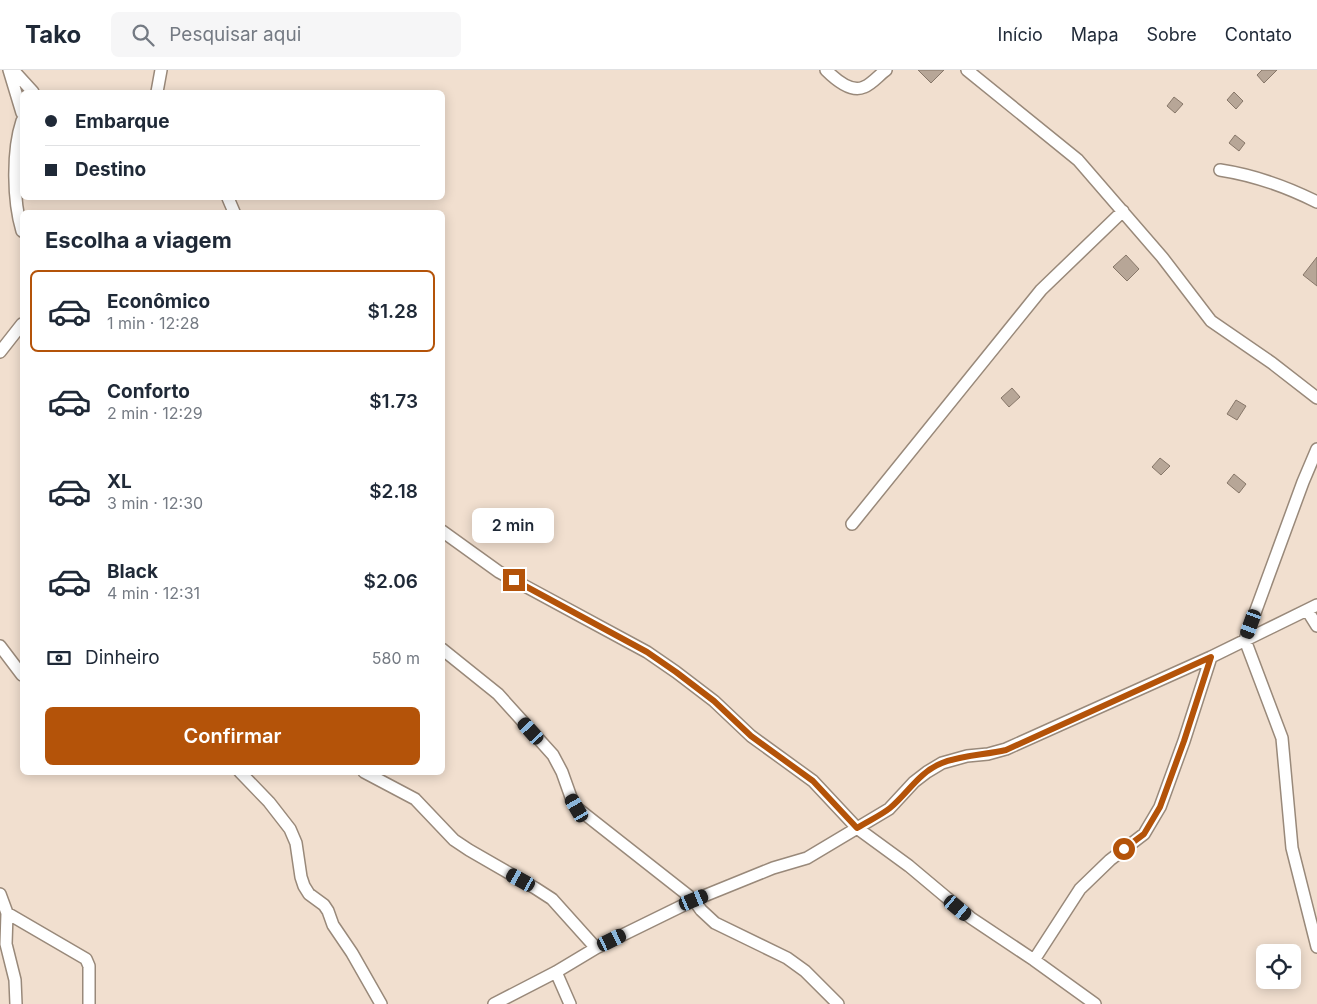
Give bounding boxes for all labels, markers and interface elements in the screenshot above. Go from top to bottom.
search box [111,12,461,57]
text: Tako [25,20,81,49]
icon: search [129,21,157,49]
text: Pesquisar aqui [169,23,301,46]
text: Início [998,24,1043,45]
text: Mapa [1071,24,1118,45]
text: Sobre [1146,24,1197,45]
text: Contato [1225,24,1292,45]
text: Embarque [75,110,169,133]
text: Destino [75,158,146,181]
text: Escolha a viagem [45,227,232,253]
icon: car [47,289,92,334]
text: Econômico [107,290,210,313]
text: $1.28 [368,300,418,323]
text: 1 min · 12:28 [107,313,200,333]
icon: car [47,379,92,424]
text: Conforto [107,380,190,403]
text: $1.73 [369,390,418,413]
text: 2 min · 12:29 [107,403,203,423]
icon: car [47,469,92,514]
text: XL [107,470,132,493]
text: $2.18 [369,480,418,503]
text: 3 min · 12:30 [107,493,203,513]
callout: 2 min [473,508,555,542]
text: 2 min [492,515,534,535]
icon: car [47,559,92,604]
text: Black [107,560,158,583]
route end [503,569,525,591]
text: $2.06 [364,570,418,593]
text: 4 min · 12:31 [107,583,200,603]
car [1238,607,1263,641]
icon: cash [45,644,73,672]
text: Dinheiro [85,646,160,669]
text: 580 m [372,648,420,668]
button: Confirmar [45,707,420,765]
car [515,715,546,747]
car [563,791,590,825]
route start [1113,838,1135,860]
car [504,866,537,894]
car [677,887,710,913]
car [941,893,974,923]
car [595,927,628,953]
map controls [1256,944,1301,989]
button: locate [1256,944,1301,989]

